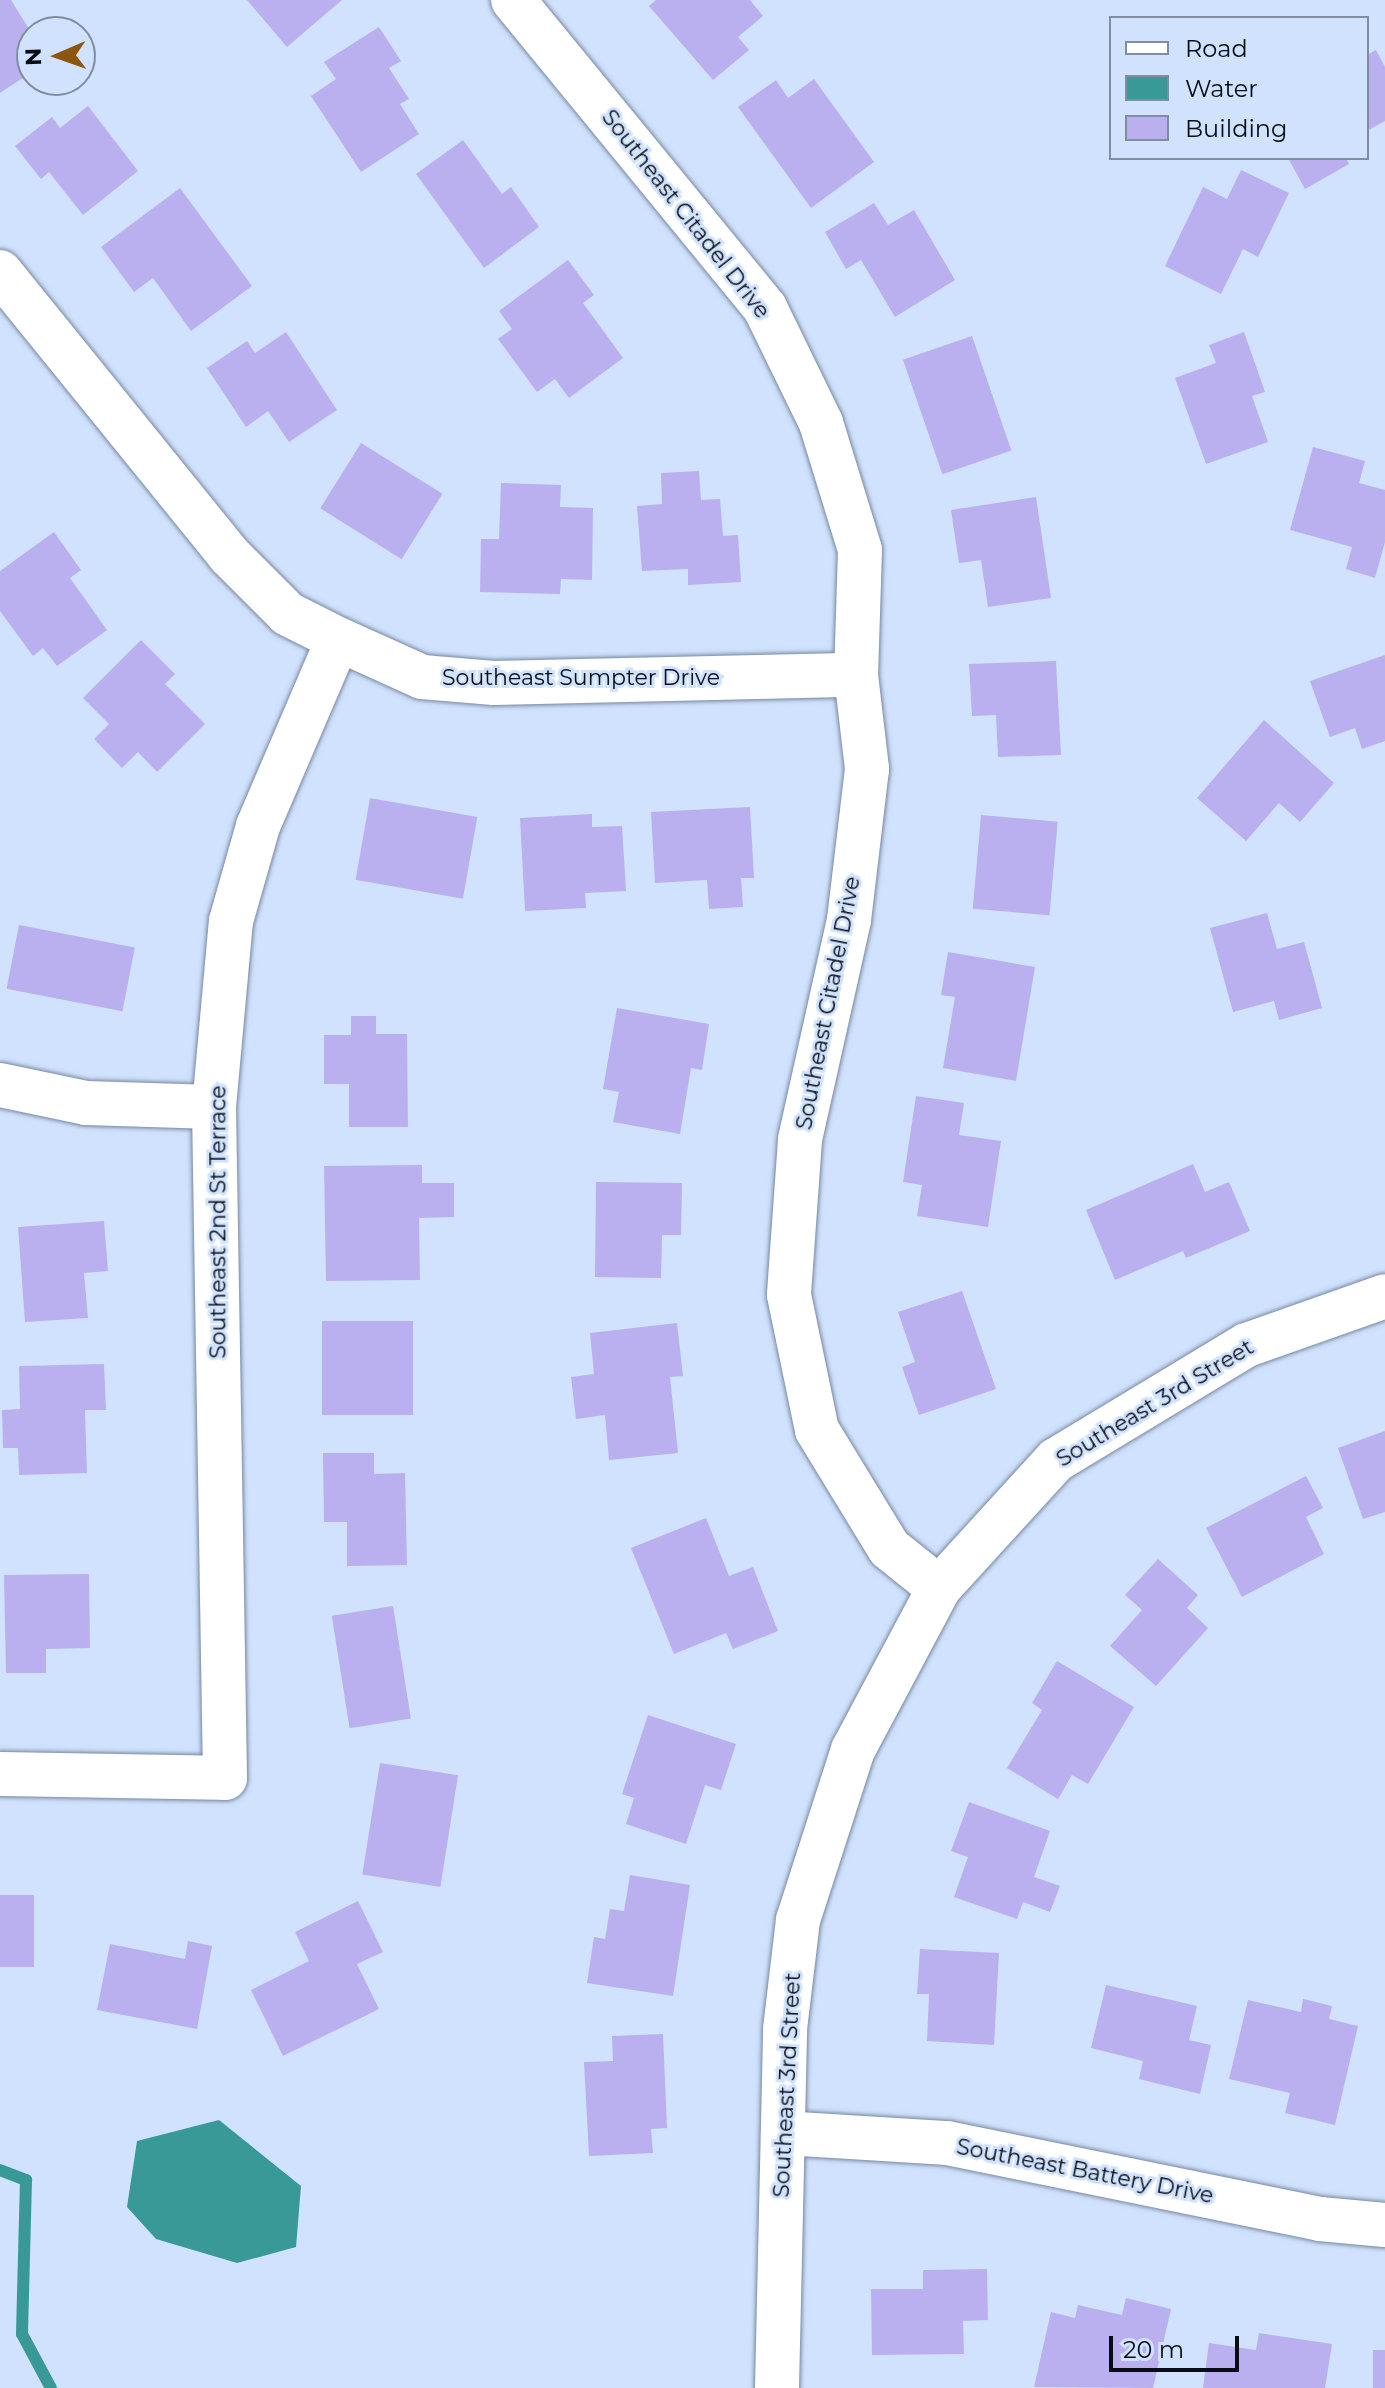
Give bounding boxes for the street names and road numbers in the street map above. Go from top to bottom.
street label: Southeast Citadel Drive [596,104,776,324]
street label: Southeast Sumpter Drive [442,665,720,691]
street label: Southeast Citadel Drive [790,874,866,1132]
street label: Southeast 2nd St Terrace [205,1085,231,1359]
street label: Southeast 3rd Street [1052,1334,1258,1472]
street label: Southeast 3rd Street [768,1972,806,2198]
street label: Southeast Battery Drive [954,2133,1216,2209]

